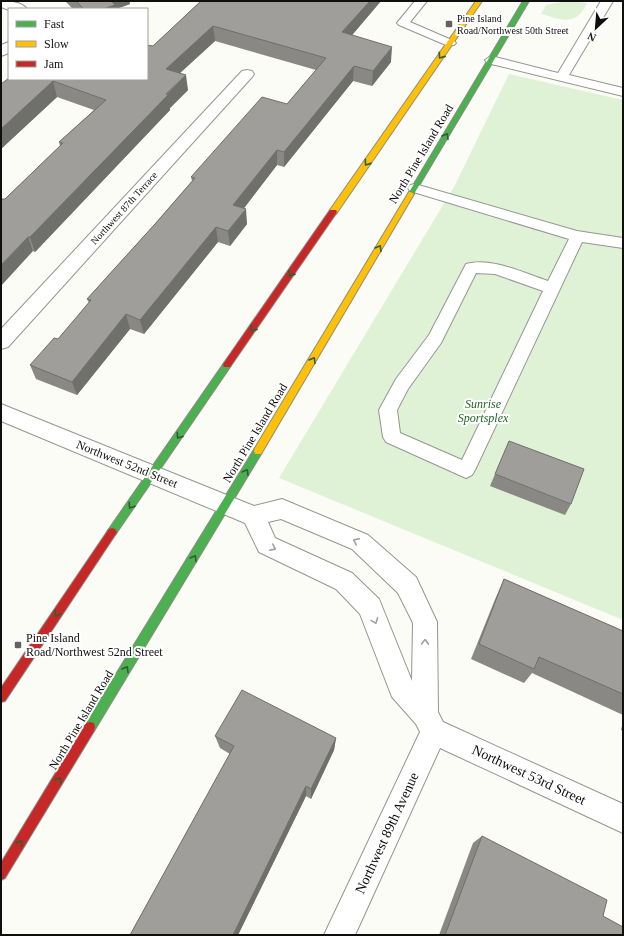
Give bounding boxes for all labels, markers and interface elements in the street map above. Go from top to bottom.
legend [8,8,148,80]
north arrow [576,8,616,48]
place label: Pine Island Road/Northwest 50th Street [457,13,569,36]
text: Fast [44,17,65,31]
marker: Pine Island Road/Northwest 50th Street [444,19,454,29]
text: N [585,30,598,44]
text: Slow [44,37,69,51]
one-way arrow [438,52,446,59]
text: Jam [44,57,64,71]
street label: North Pine Island Road [386,102,456,206]
one-way arrow [441,133,448,140]
one-way arrow [364,159,372,166]
street label: Northwest 87th Terrace [88,169,160,247]
one-way arrow [375,245,382,252]
one-way arrow [288,270,296,277]
one-way arrow [250,325,258,332]
one-way arrow [308,357,315,364]
street label: North Pine Island Road [220,381,290,485]
park label: Sunrise Sportsplex [458,397,509,425]
one-way arrow [176,432,184,439]
street label: Northwest 52nd Street [74,437,180,491]
one-way arrow [242,469,249,476]
one-way arrow [128,502,135,509]
one-way arrow [352,538,360,546]
one-way arrow [269,543,276,551]
one-way arrow [189,555,197,562]
one-way arrow [55,610,62,617]
one-way arrow [370,617,378,624]
place label: Pine Island Road/Northwest 52nd Street [26,631,163,659]
one-way arrow [421,639,429,645]
marker: Pine Island Road/Northwest 52nd Street [13,640,23,650]
one-way arrow [122,666,129,673]
street label: North Pine Island Road [46,668,116,772]
street label: Northwest 53rd Street [470,742,588,808]
street label: Northwest 89th Avenue [352,770,422,896]
one-way arrow [54,777,61,784]
one-way arrow [15,840,22,847]

